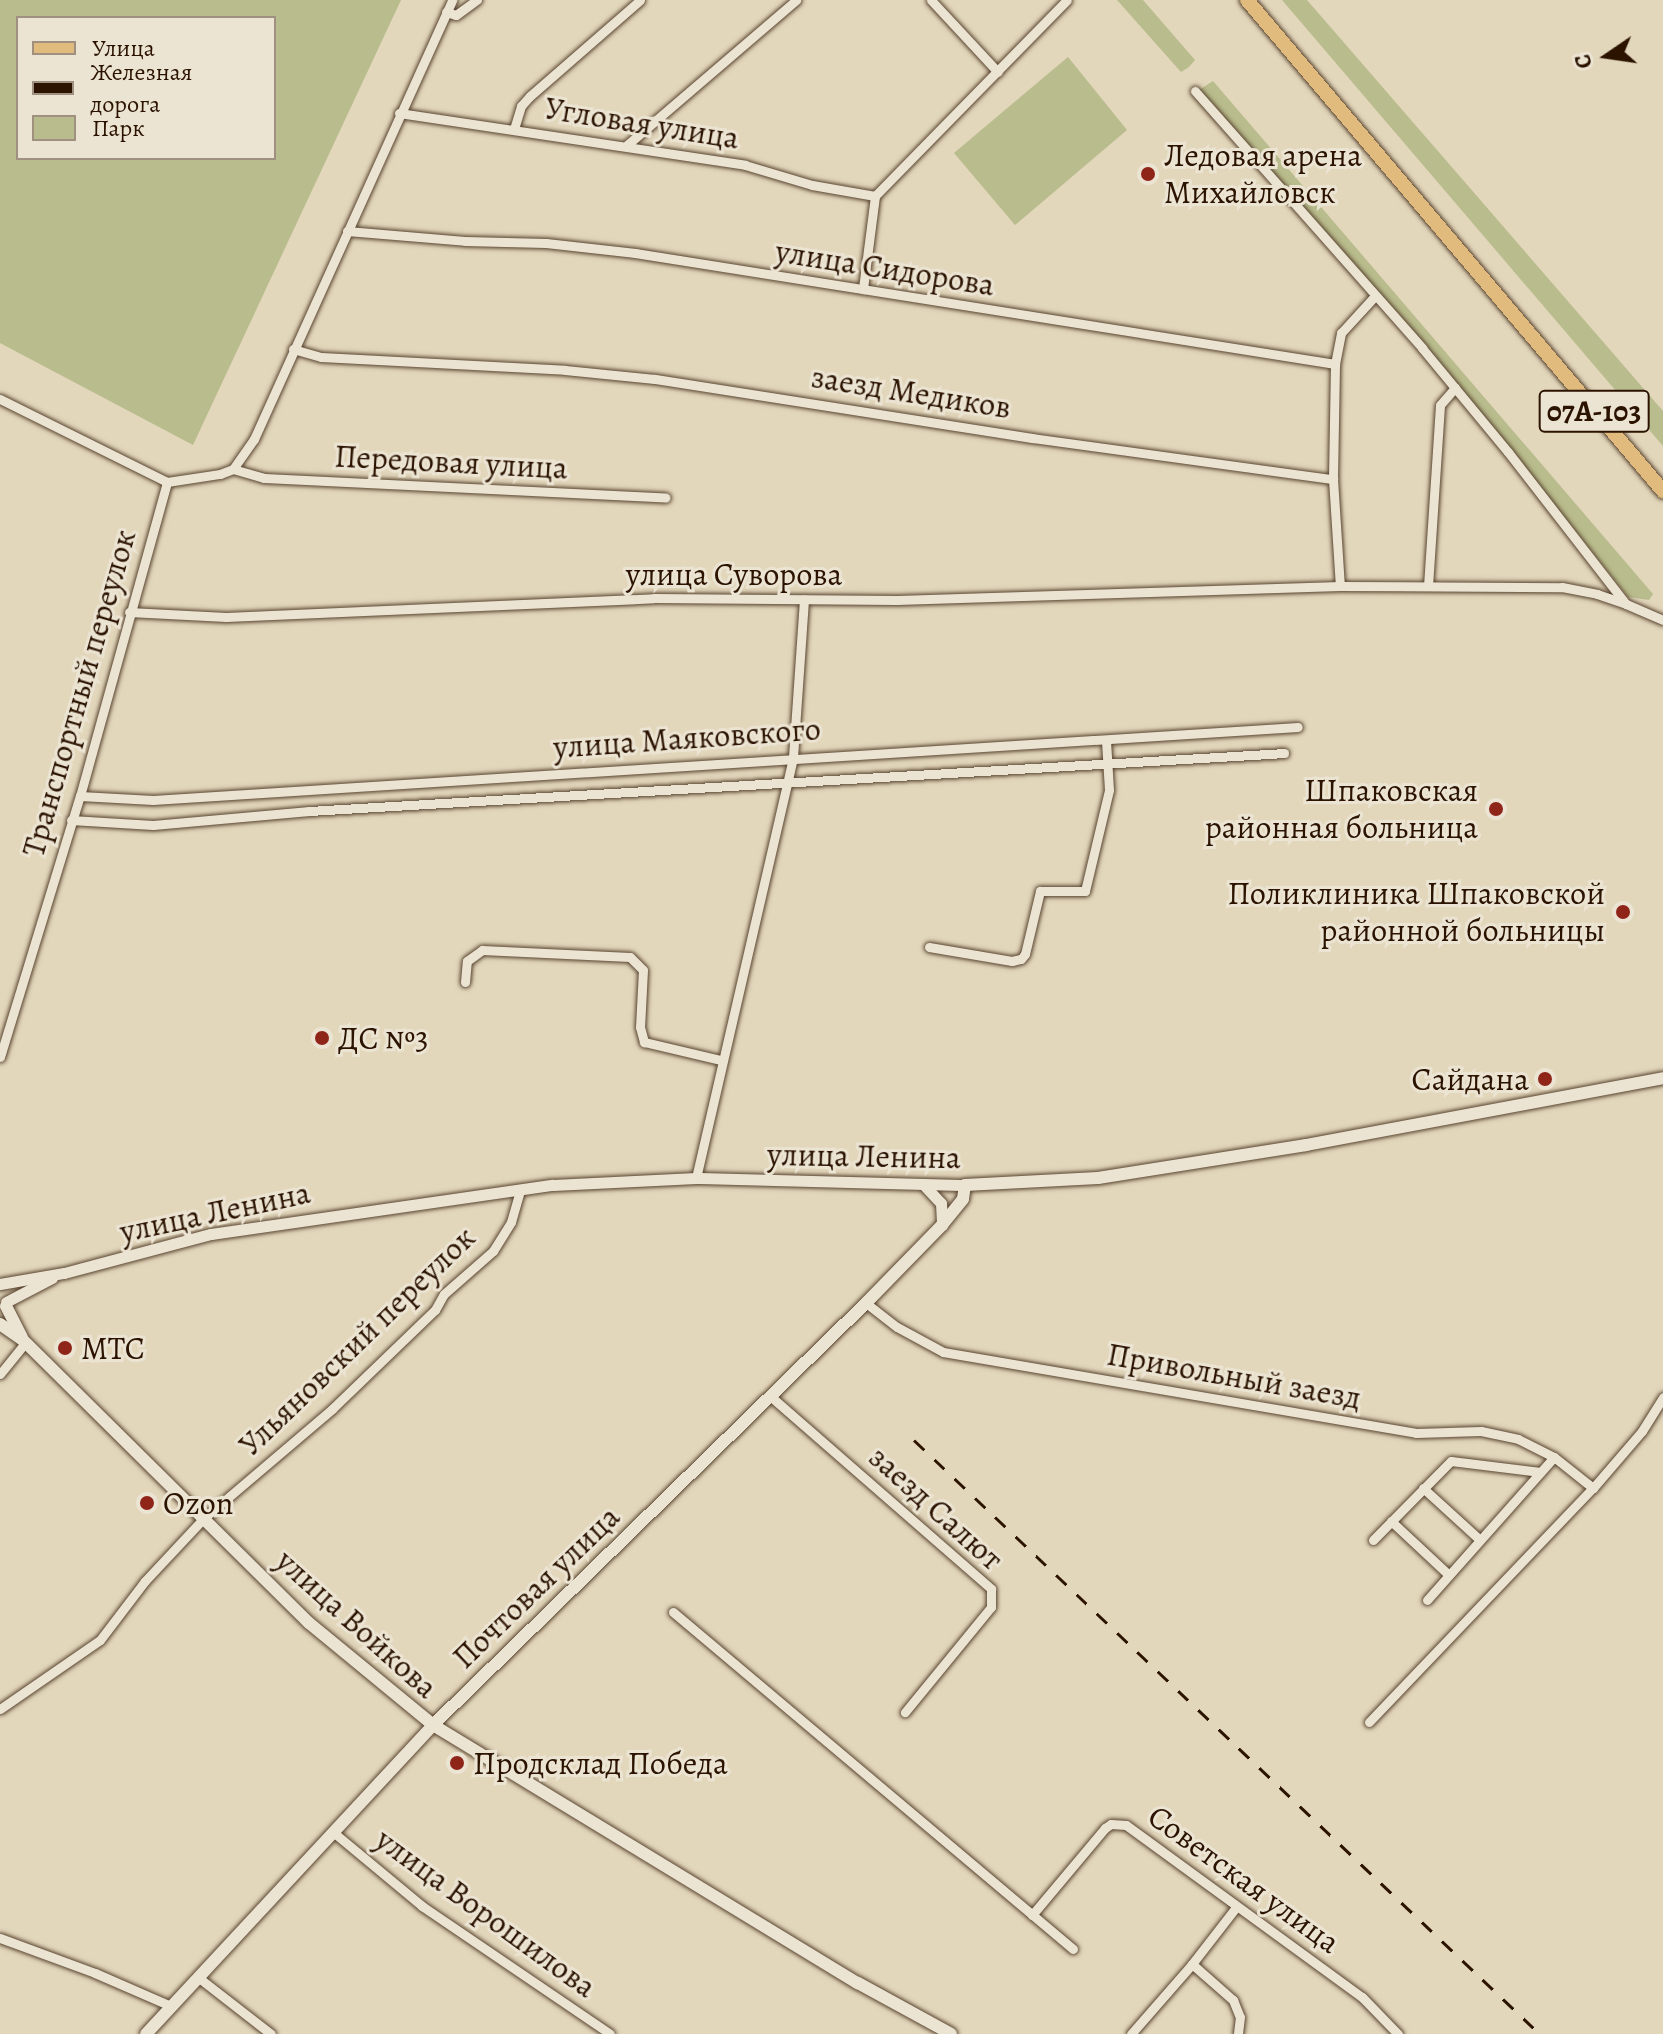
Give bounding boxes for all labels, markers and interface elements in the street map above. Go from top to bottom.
legend [16,16,276,160]
north arrow [1567,16,1647,96]
text: Улица [92,32,155,64]
text: С [1567,51,1600,71]
text: Железная дорога [90,56,192,120]
street label: Угловая улица [542,89,742,157]
text: Парк [92,112,145,144]
place label: Ледовая арена Михайловск [1164,137,1362,212]
marker: Ледовая арена Михайловск [1139,165,1157,183]
street label: улица Сидорова [773,232,997,304]
street label: заезд Медиков [808,357,1014,427]
road number: 07А-103 [1538,385,1650,437]
street label: Передовая улица [333,437,569,487]
street label: Транспортный переулок [14,525,144,861]
street label: улица Суворова [626,555,842,593]
street label: улица Маяковского [552,710,822,766]
place label: Шпаковская районная больница [1205,772,1478,847]
marker: Шпаковская районная больница [1485,798,1507,820]
place label: Поликлиника Шпаковской районной больницы [1228,875,1605,950]
marker: Поликлиника Шпаковской районной больницы [1612,901,1634,923]
place label: ДС №3 [338,1019,429,1057]
marker: ДС №3 [313,1029,331,1047]
place label: Сайдана [1412,1060,1529,1098]
marker: Сайдана [1536,1070,1554,1088]
street label: улица Ленина [767,1135,961,1177]
street label: улица Ленина [116,1173,314,1251]
street label: Ульяновский переулок [231,1218,483,1464]
place label: МТС [81,1329,145,1367]
street label: Привольный заезд [1104,1335,1364,1417]
marker: МТС [56,1339,74,1357]
street label: заезд Салют [861,1438,1011,1578]
place label: Ozon [163,1484,233,1522]
marker: Ozon [138,1494,156,1512]
street label: Почтовая улица [444,1498,628,1676]
street label: улица Войкова [268,1542,446,1706]
place label: Продсклад Победа [473,1744,728,1782]
marker: Продсклад Победа [448,1754,466,1772]
street label: Советская улица [1141,1797,1347,1961]
street label: улица Ворошилова [368,1820,604,2006]

